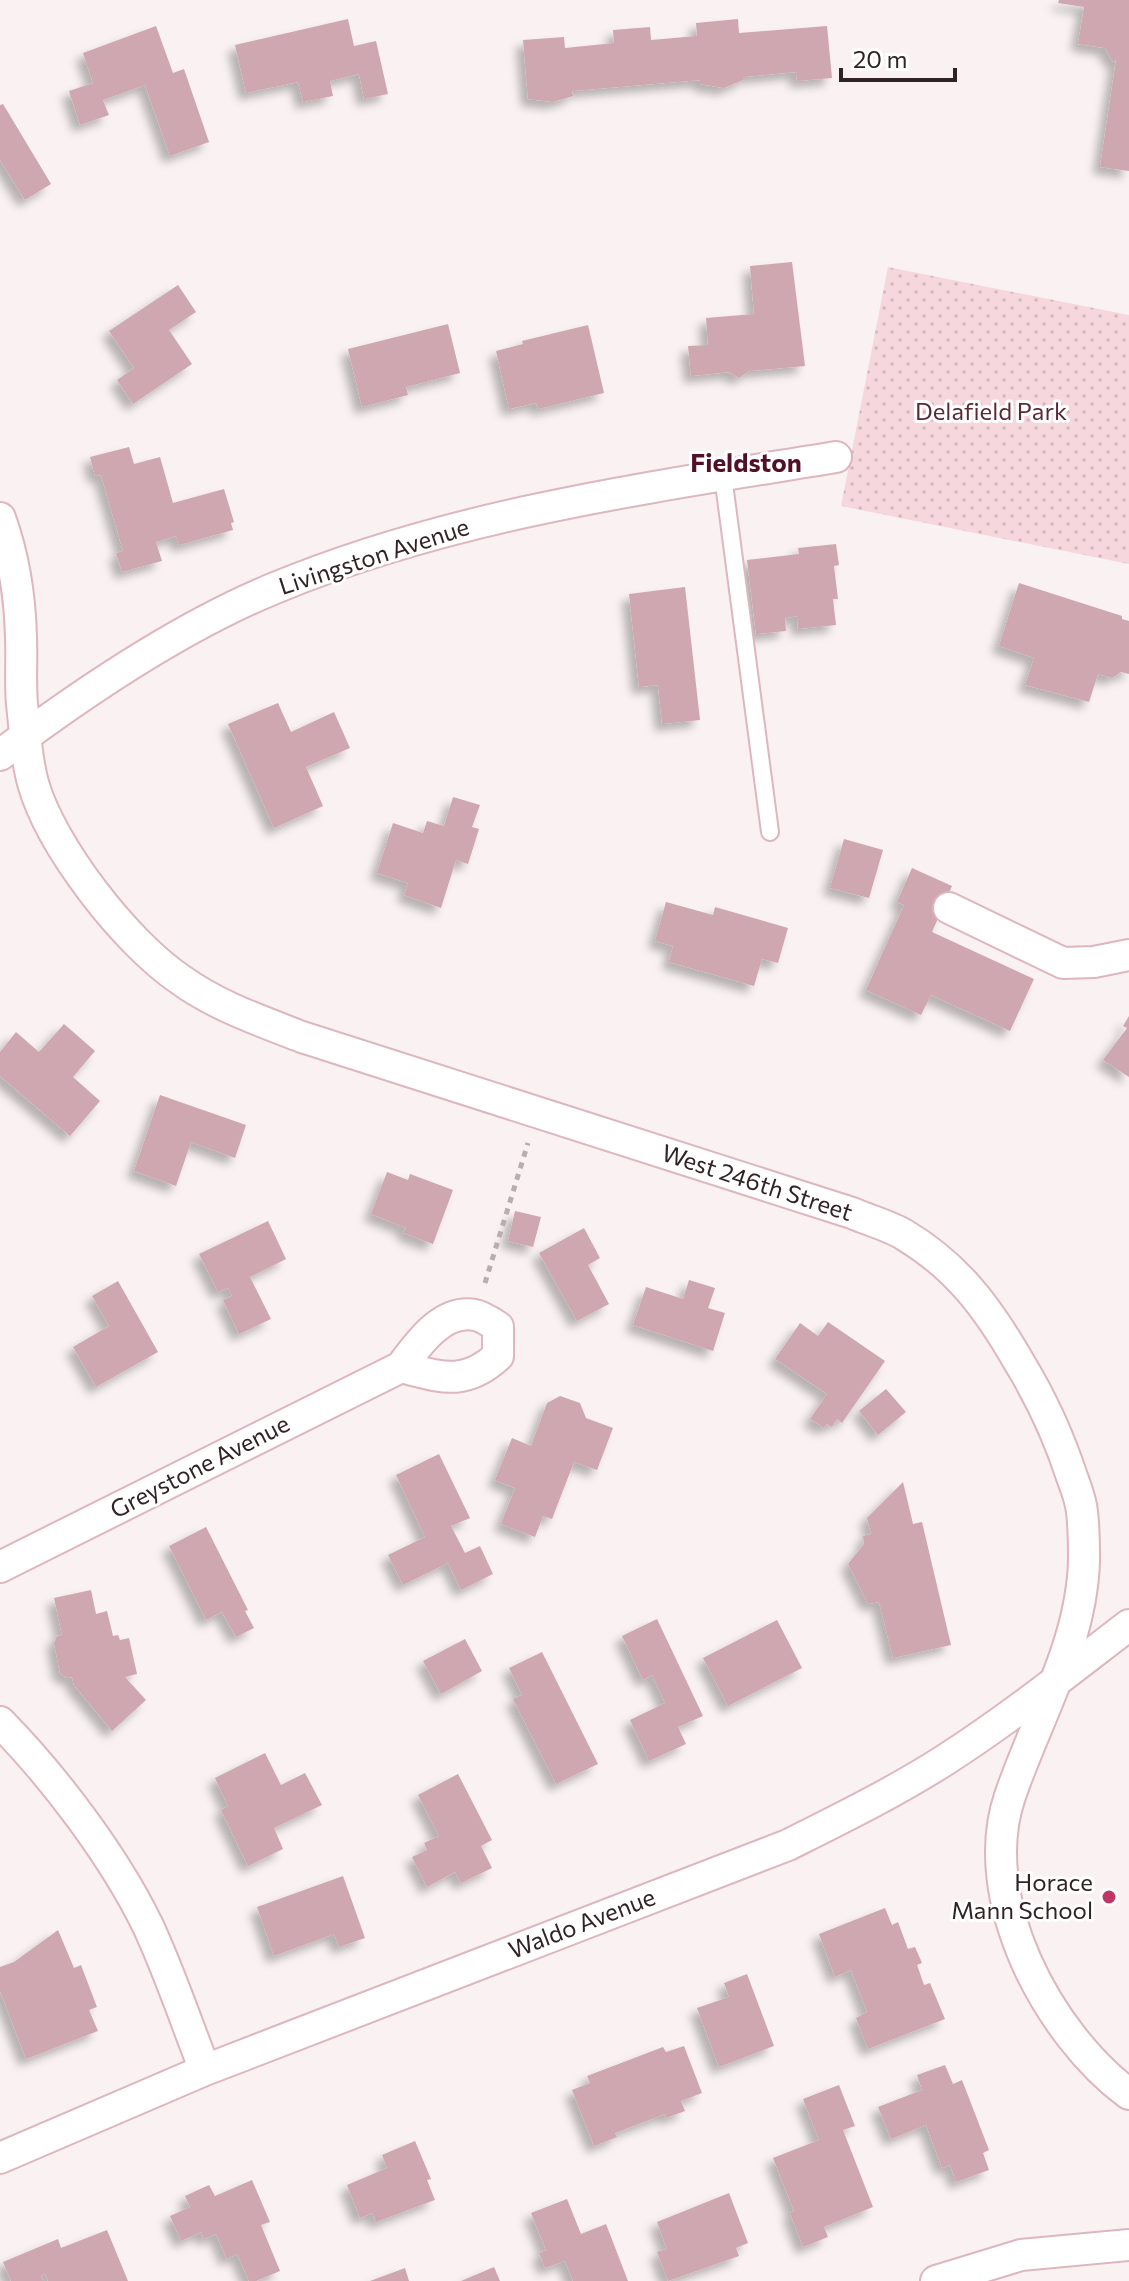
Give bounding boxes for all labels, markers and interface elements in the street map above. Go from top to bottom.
scale bar [841,32,955,82]
text: 20 m [853,44,907,73]
park label: Delafield Park [915,396,1067,425]
district label: Fieldston [690,446,802,477]
street label: Livingston Avenue [275,511,472,600]
street label: West 246th Street [659,1137,857,1226]
street label: Greystone Avenue [105,1408,294,1523]
place label: Horace Mann School [951,1867,1093,1924]
street label: Waldo Avenue [504,1881,659,1964]
marker: Horace Mann School [1100,1888,1118,1906]

